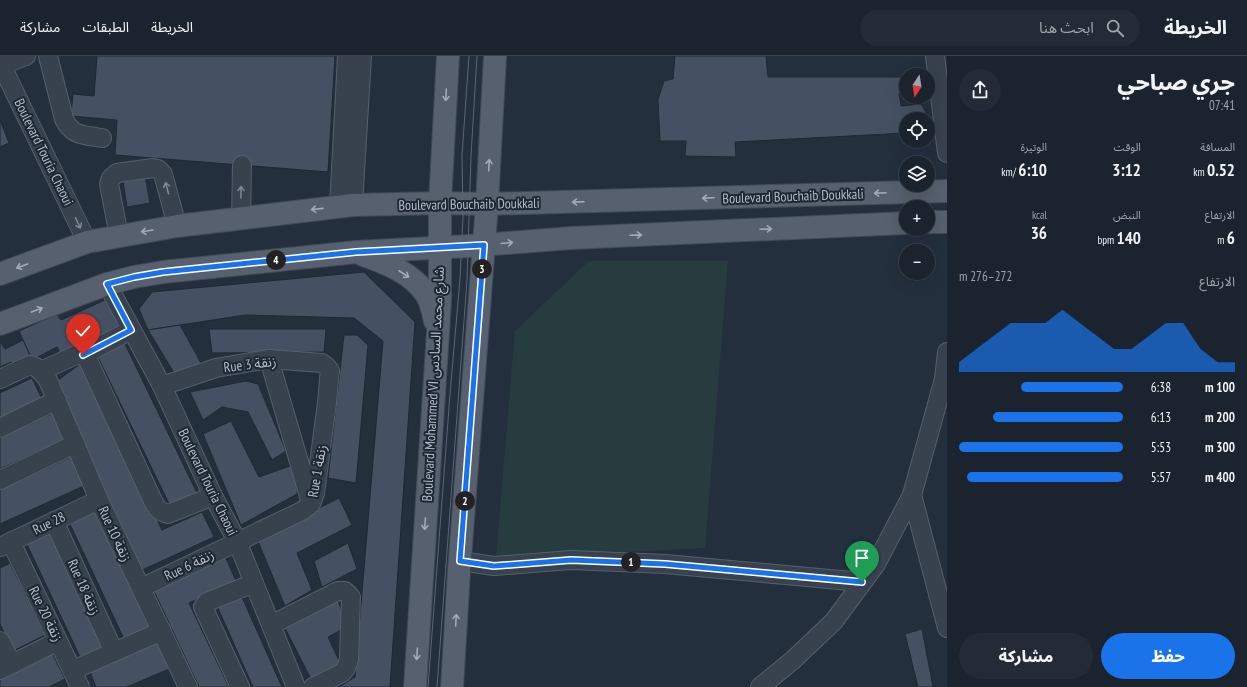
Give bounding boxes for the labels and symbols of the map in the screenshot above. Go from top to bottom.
north arrow [899,68,935,104]
one-way arrow [442,88,449,101]
street label: Boulevard Touria Chaoui [10,96,78,208]
one-way arrow [486,159,493,172]
one-way arrow [163,182,170,195]
street label: Boulevard Bouchaib Doukkali [722,185,864,207]
one-way arrow [237,186,245,199]
one-way arrow [874,189,887,197]
street label: Boulevard Bouchaib Doukkali [398,194,540,214]
one-way arrow [702,194,715,202]
one-way arrow [572,198,585,206]
one-way arrow [311,206,324,213]
one-way arrow [75,217,82,229]
one-way arrow [759,226,772,233]
one-way arrow [141,227,154,235]
one-way arrow [630,231,643,239]
one-way arrow [500,240,513,247]
pin: 4 [266,250,286,270]
pin: 3 [472,259,492,279]
one-way arrow [17,262,29,270]
street label: Boulevard Mohammed VI شارع محمد السادس [418,266,450,502]
one-way arrow [398,270,409,278]
one-way arrow [30,306,42,314]
pin [66,314,100,355]
street label: Rue 3 زنقة [223,352,277,376]
street label: Boulevard Touria Chaoui [174,426,242,538]
street label: Rue 1 زنقة [304,443,330,499]
pin: 2 [455,491,475,511]
street label: Rue 10 زنقة [94,503,136,565]
street label: Rue 28 [30,507,68,539]
one-way arrow [422,517,429,530]
pin [845,541,879,582]
street label: Rue 6 زنقة [161,545,217,585]
pin: 1 [621,552,641,572]
street label: Rue 18 زنقة [64,556,104,618]
street label: Rue 20 زنقة [25,583,67,645]
one-way arrow [453,614,460,627]
one-way arrow [413,647,420,660]

